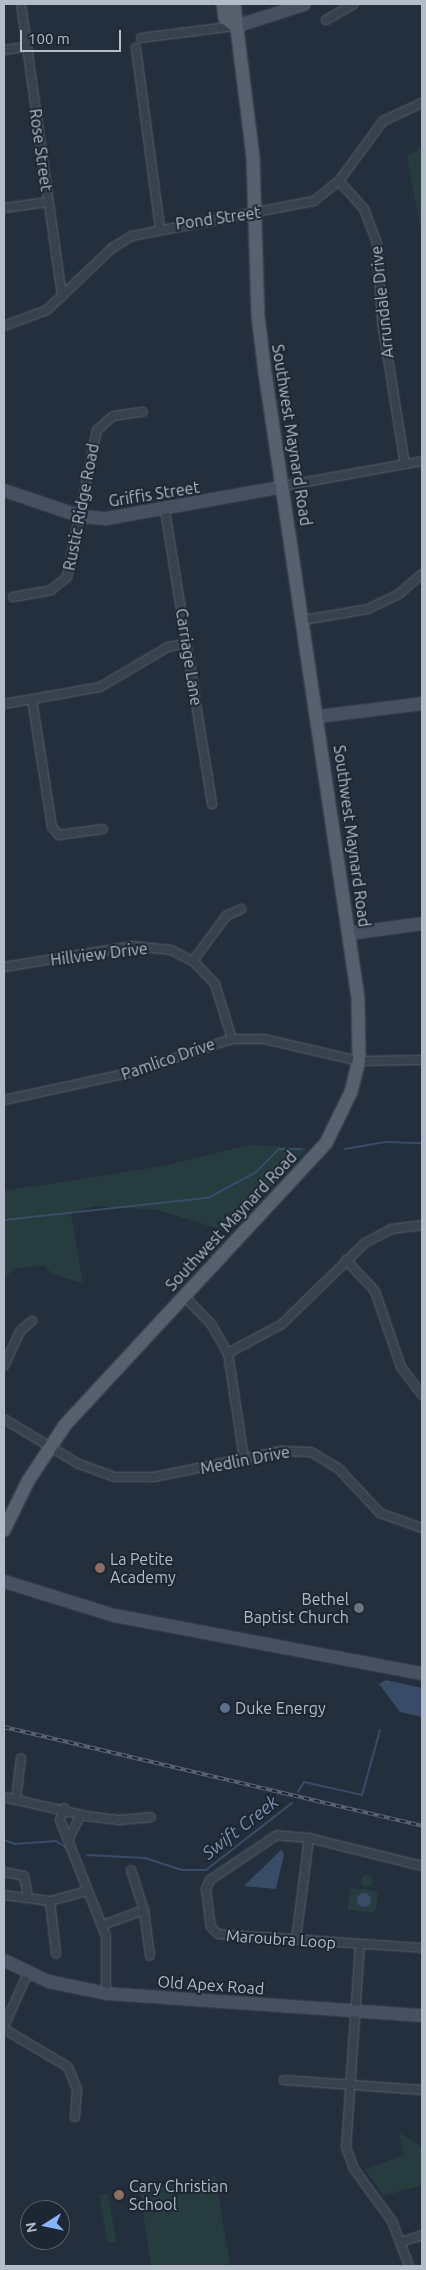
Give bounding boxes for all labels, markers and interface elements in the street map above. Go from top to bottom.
scale bar [22,20,124,52]
text: 100 m [28,30,70,47]
street label: Rose Street [26,107,56,193]
street label: Pond Street [174,203,262,233]
street label: Arrundale Drive [367,245,397,359]
street label: Southwest Maynard Road [268,343,316,527]
street label: Rustic Ridge Road [59,442,103,572]
street label: Griffis Street [107,477,201,511]
street label: Carriage Lane [172,607,206,707]
street label: Southwest Maynard Road [330,744,374,928]
street label: Hillview Drive [49,939,149,969]
street label: Pamlico Drive [119,1034,217,1084]
street label: Southwest Maynard Road [161,1147,301,1295]
street label: Medlin Drive [199,1442,291,1478]
place label: La Petite Academy [110,1549,176,1587]
marker: La Petite Academy [94,1562,106,1574]
place label: Bethel Baptist Church [243,1589,349,1627]
marker: Bethel Baptist Church [353,1602,365,1614]
place label: Duke Energy [235,1698,326,1718]
marker: Duke Energy [219,1702,231,1714]
water label: Swift Creek [198,1791,282,1863]
street label: Maroubra Loop [225,1926,337,1952]
street label: Old Apex Road [157,1972,265,1998]
place label: Cary Christian School [129,2176,228,2214]
marker: Cary Christian School [113,2189,125,2201]
north arrow [20,2200,70,2250]
text: N [22,2221,40,2234]

